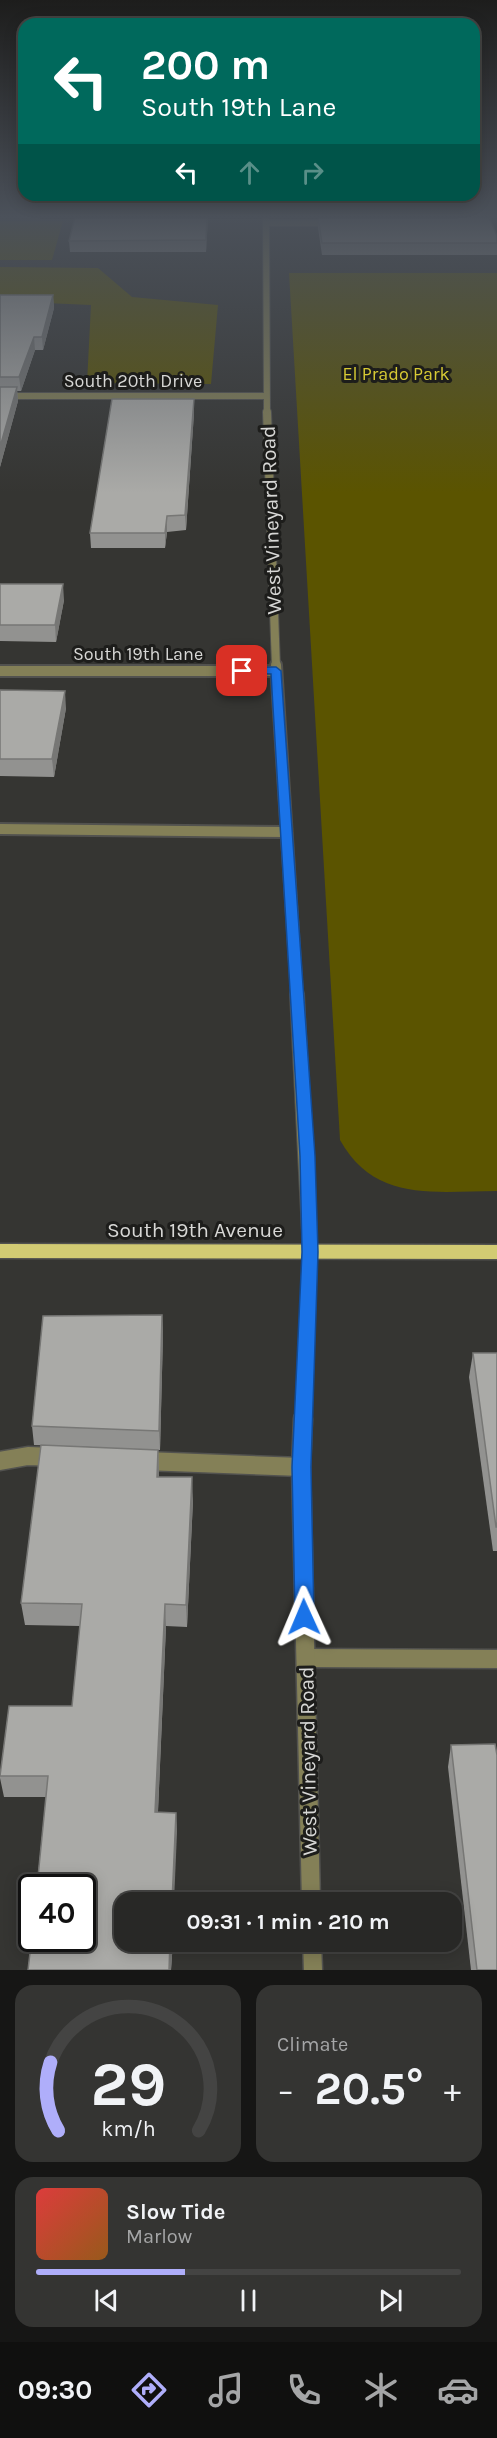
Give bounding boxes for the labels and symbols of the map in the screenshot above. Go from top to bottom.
park label: El Prado Park [342,363,450,385]
street label: South 20th Drive [64,370,202,392]
street label: West Vineyard Road [256,425,286,615]
street label: South 19th Lane [73,643,203,665]
pin [216,645,267,696]
street label: South 19th Avenue [107,1218,283,1242]
position arrow [272,1585,336,1649]
street label: West Vineyard Road [294,1666,322,1856]
speed limit sign: 40 [18,1874,96,1952]

